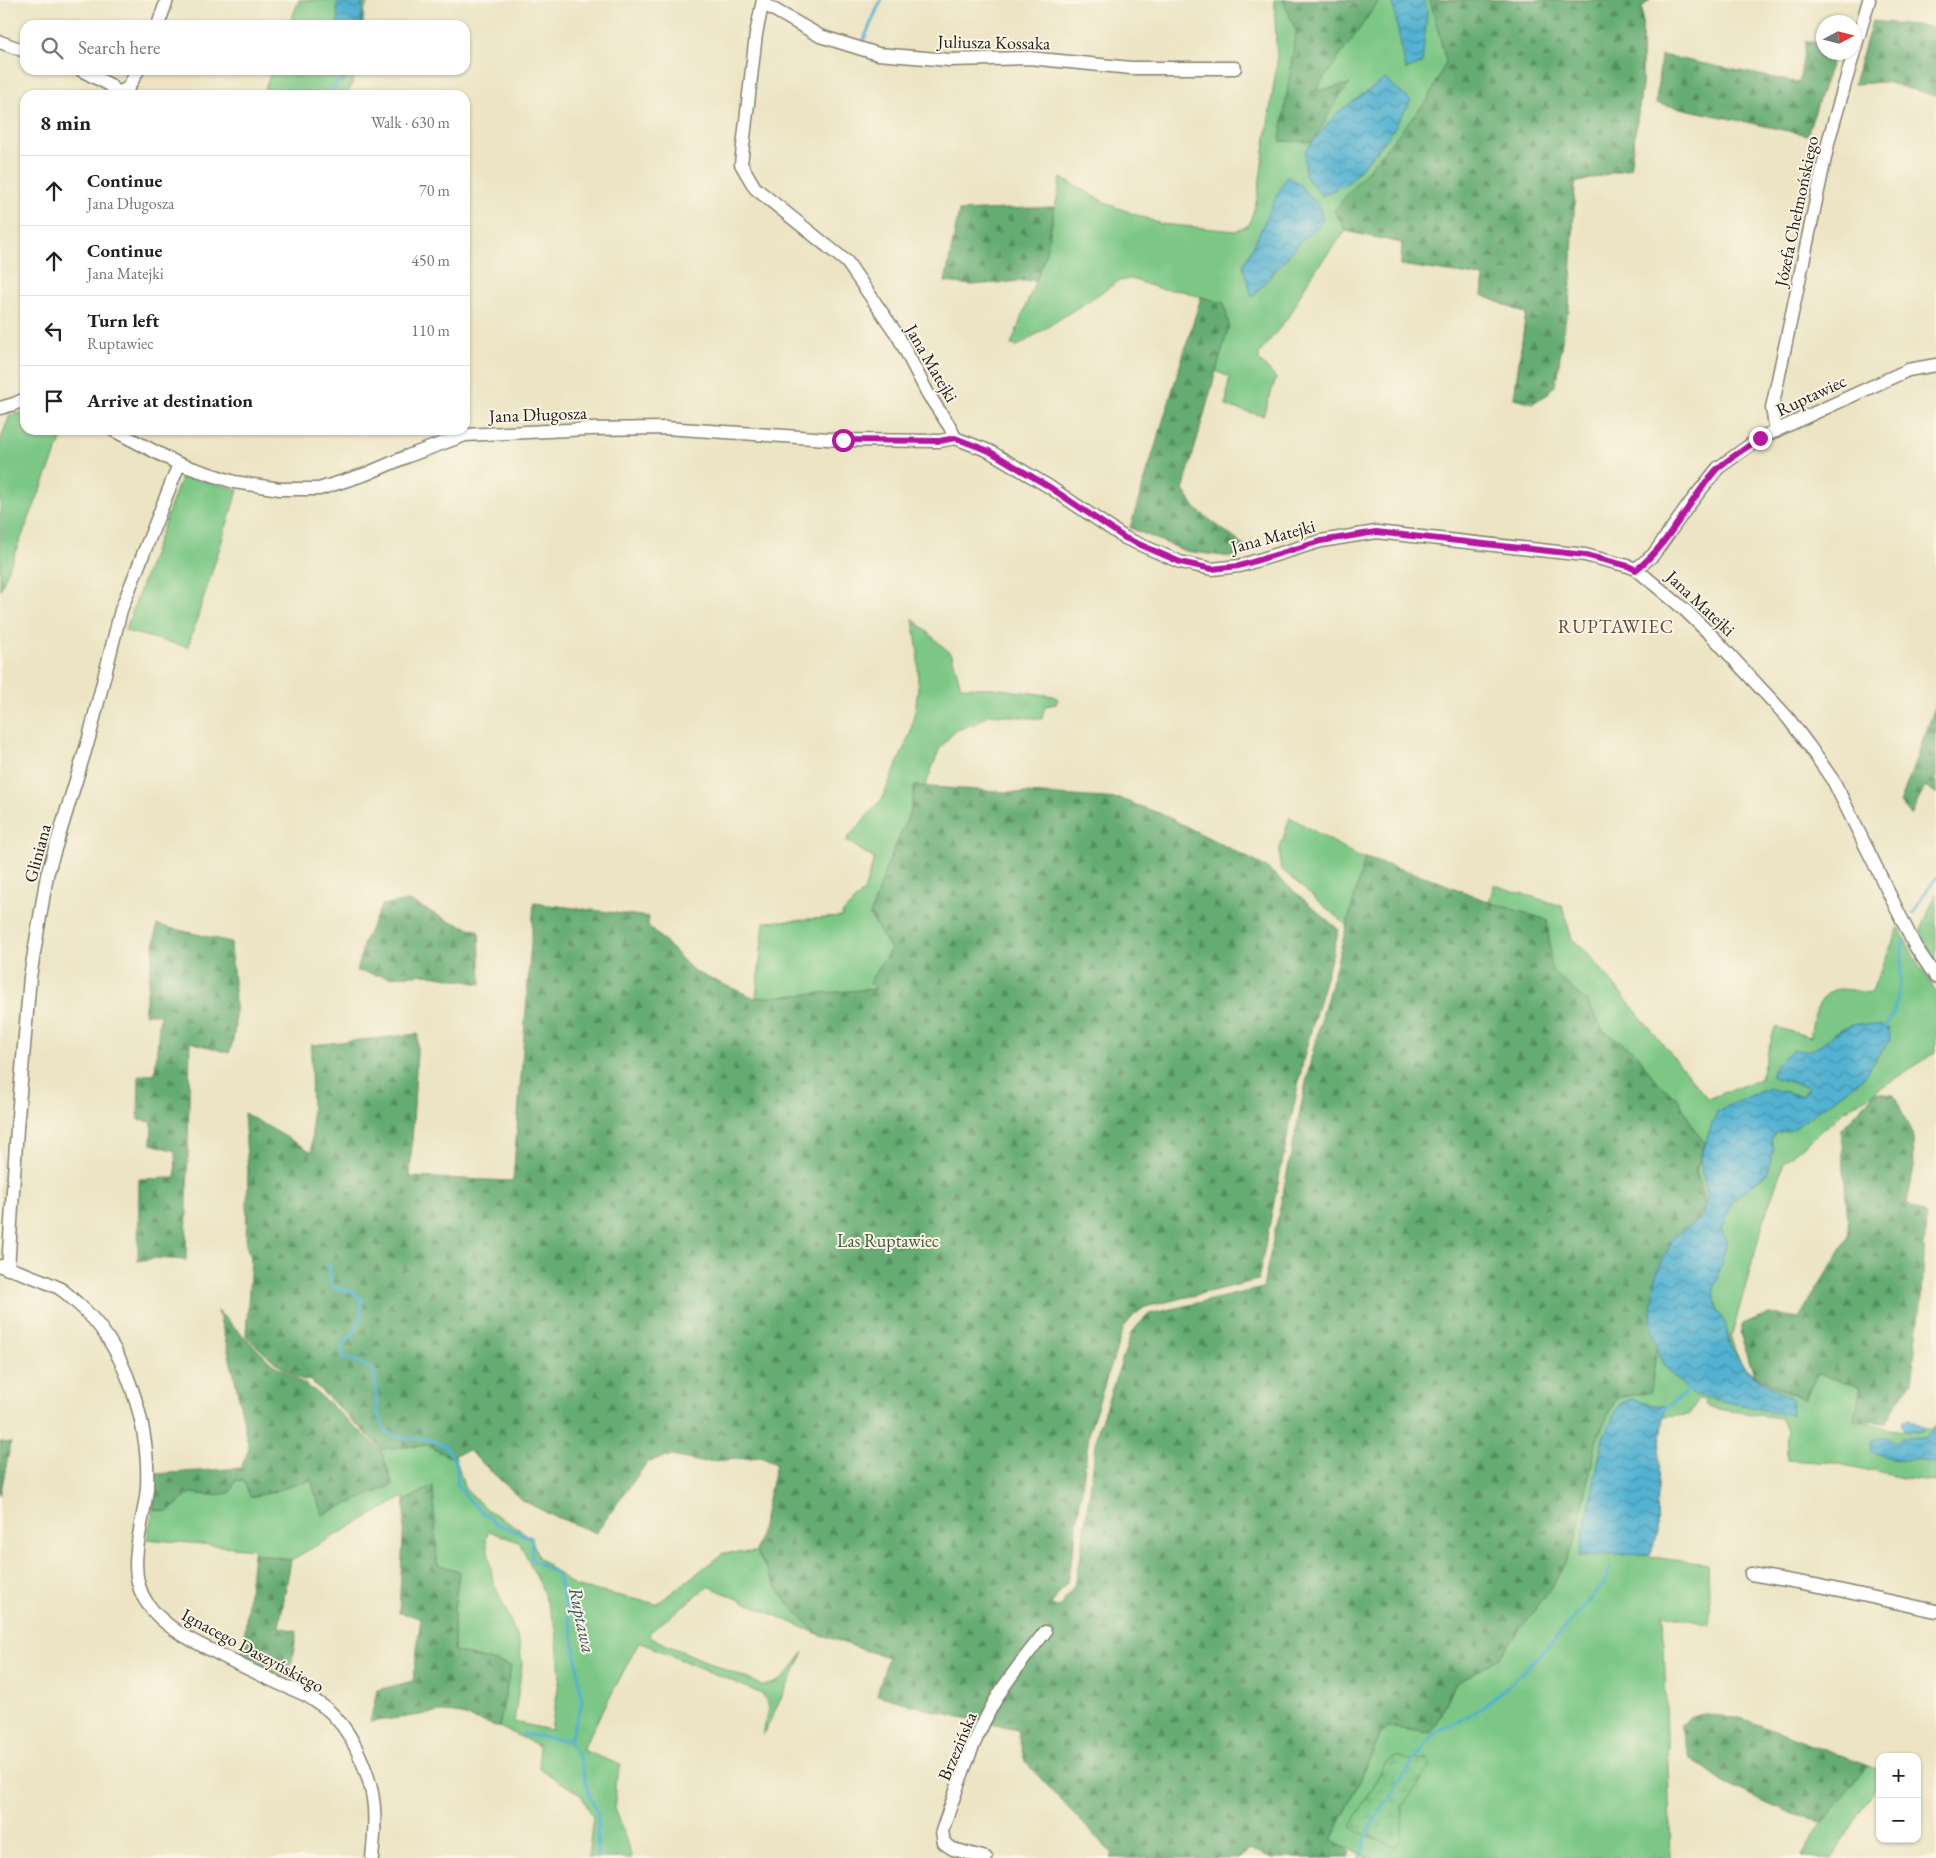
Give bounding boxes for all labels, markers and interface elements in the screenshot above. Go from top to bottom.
north arrow [1816,15,1861,60]
search box [20,20,470,75]
street label: Juliusza Kossaka [935,29,1051,54]
icon: search [38,34,66,62]
text: Search here [78,35,160,60]
text: 8 min [40,109,91,136]
text: Walk · 630 m [371,112,450,133]
street label: Józefa Chełmońskiego [1768,133,1823,290]
text: Continue [87,168,162,193]
icon: ahead [40,177,68,205]
text: 70 m [419,180,450,201]
text: Jana Długosza [87,193,174,214]
text: Continue [87,238,162,263]
icon: ahead [40,247,68,275]
text: 450 m [411,250,450,271]
text: Jana Matejki [87,263,164,284]
text: Turn left [87,308,159,333]
icon: left [40,317,68,345]
street label: Jana Matejki [899,318,964,407]
text: 110 m [411,320,450,341]
text: Ruptawiec [87,333,154,354]
street label: Ruptawiec [1772,369,1850,421]
icon: arrive [40,387,68,415]
text: Arrive at destination [87,388,253,413]
street label: Jana Długosza [487,401,588,427]
route end [1749,427,1772,450]
route start [832,429,855,452]
street label: Jana Matejki [1226,514,1318,559]
street label: Jana Matejki [1660,564,1741,641]
district label: RUPTAWIEC [1558,614,1674,639]
street label: Gliniana [18,820,56,885]
park label: Las Ruptawiec [837,1229,939,1252]
water label: Ruptawa [563,1585,601,1655]
street label: Ignacego Daszyńskiego [178,1603,328,1697]
street label: Brzezińska [932,1707,982,1784]
map controls [1876,1753,1921,1843]
button: + [1876,1753,1921,1798]
button: − [1876,1798,1921,1843]

